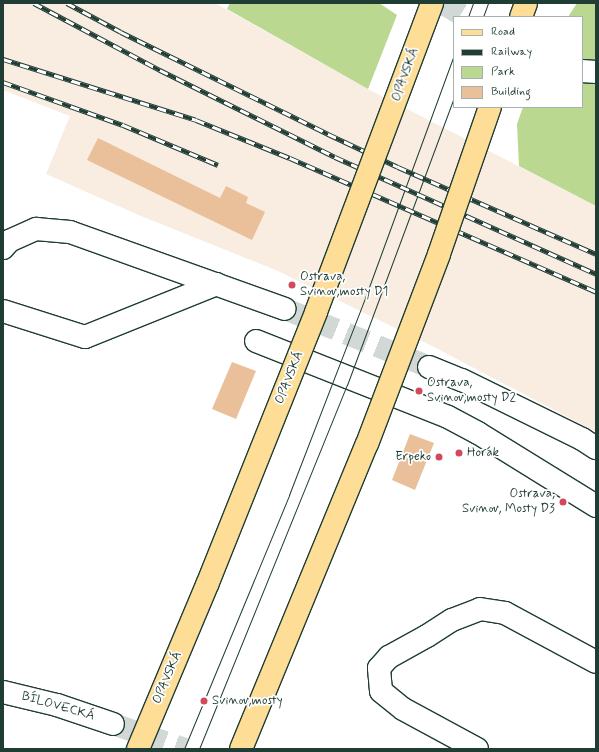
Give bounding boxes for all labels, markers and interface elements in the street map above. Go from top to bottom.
legend [453,16,583,108]
text: Road [491,24,515,40]
text: Railway [491,44,532,60]
street label: OPAVSKÁ [389,46,423,104]
text: Park [491,64,515,80]
text: Building [491,84,531,100]
place label: Ostrava, Svinov,mosty D1 [300,270,389,301]
marker: Ostrava, Svinov,mosty D1 [287,280,297,290]
street label: OPAVSKÁ [272,349,308,407]
place label: Ostrava, Svinov,mosty D2 [427,376,516,407]
marker: Ostrava, Svinov,mosty D2 [414,386,424,396]
place label: Horák [467,445,499,461]
marker: Horák [454,448,464,458]
place label: Erpeko [395,449,431,465]
marker: Erpeko [434,452,444,462]
place label: Ostrava, Svinov, Mosty D3 [461,487,555,518]
marker: Ostrava, Svinov, Mosty D3 [558,497,568,507]
street label: OPAVSKÁ [150,649,186,707]
street label: BÍLOVECKÁ [20,689,96,725]
place label: Svinov,mosty [212,693,283,709]
marker: Svinov,mosty [199,696,209,706]

